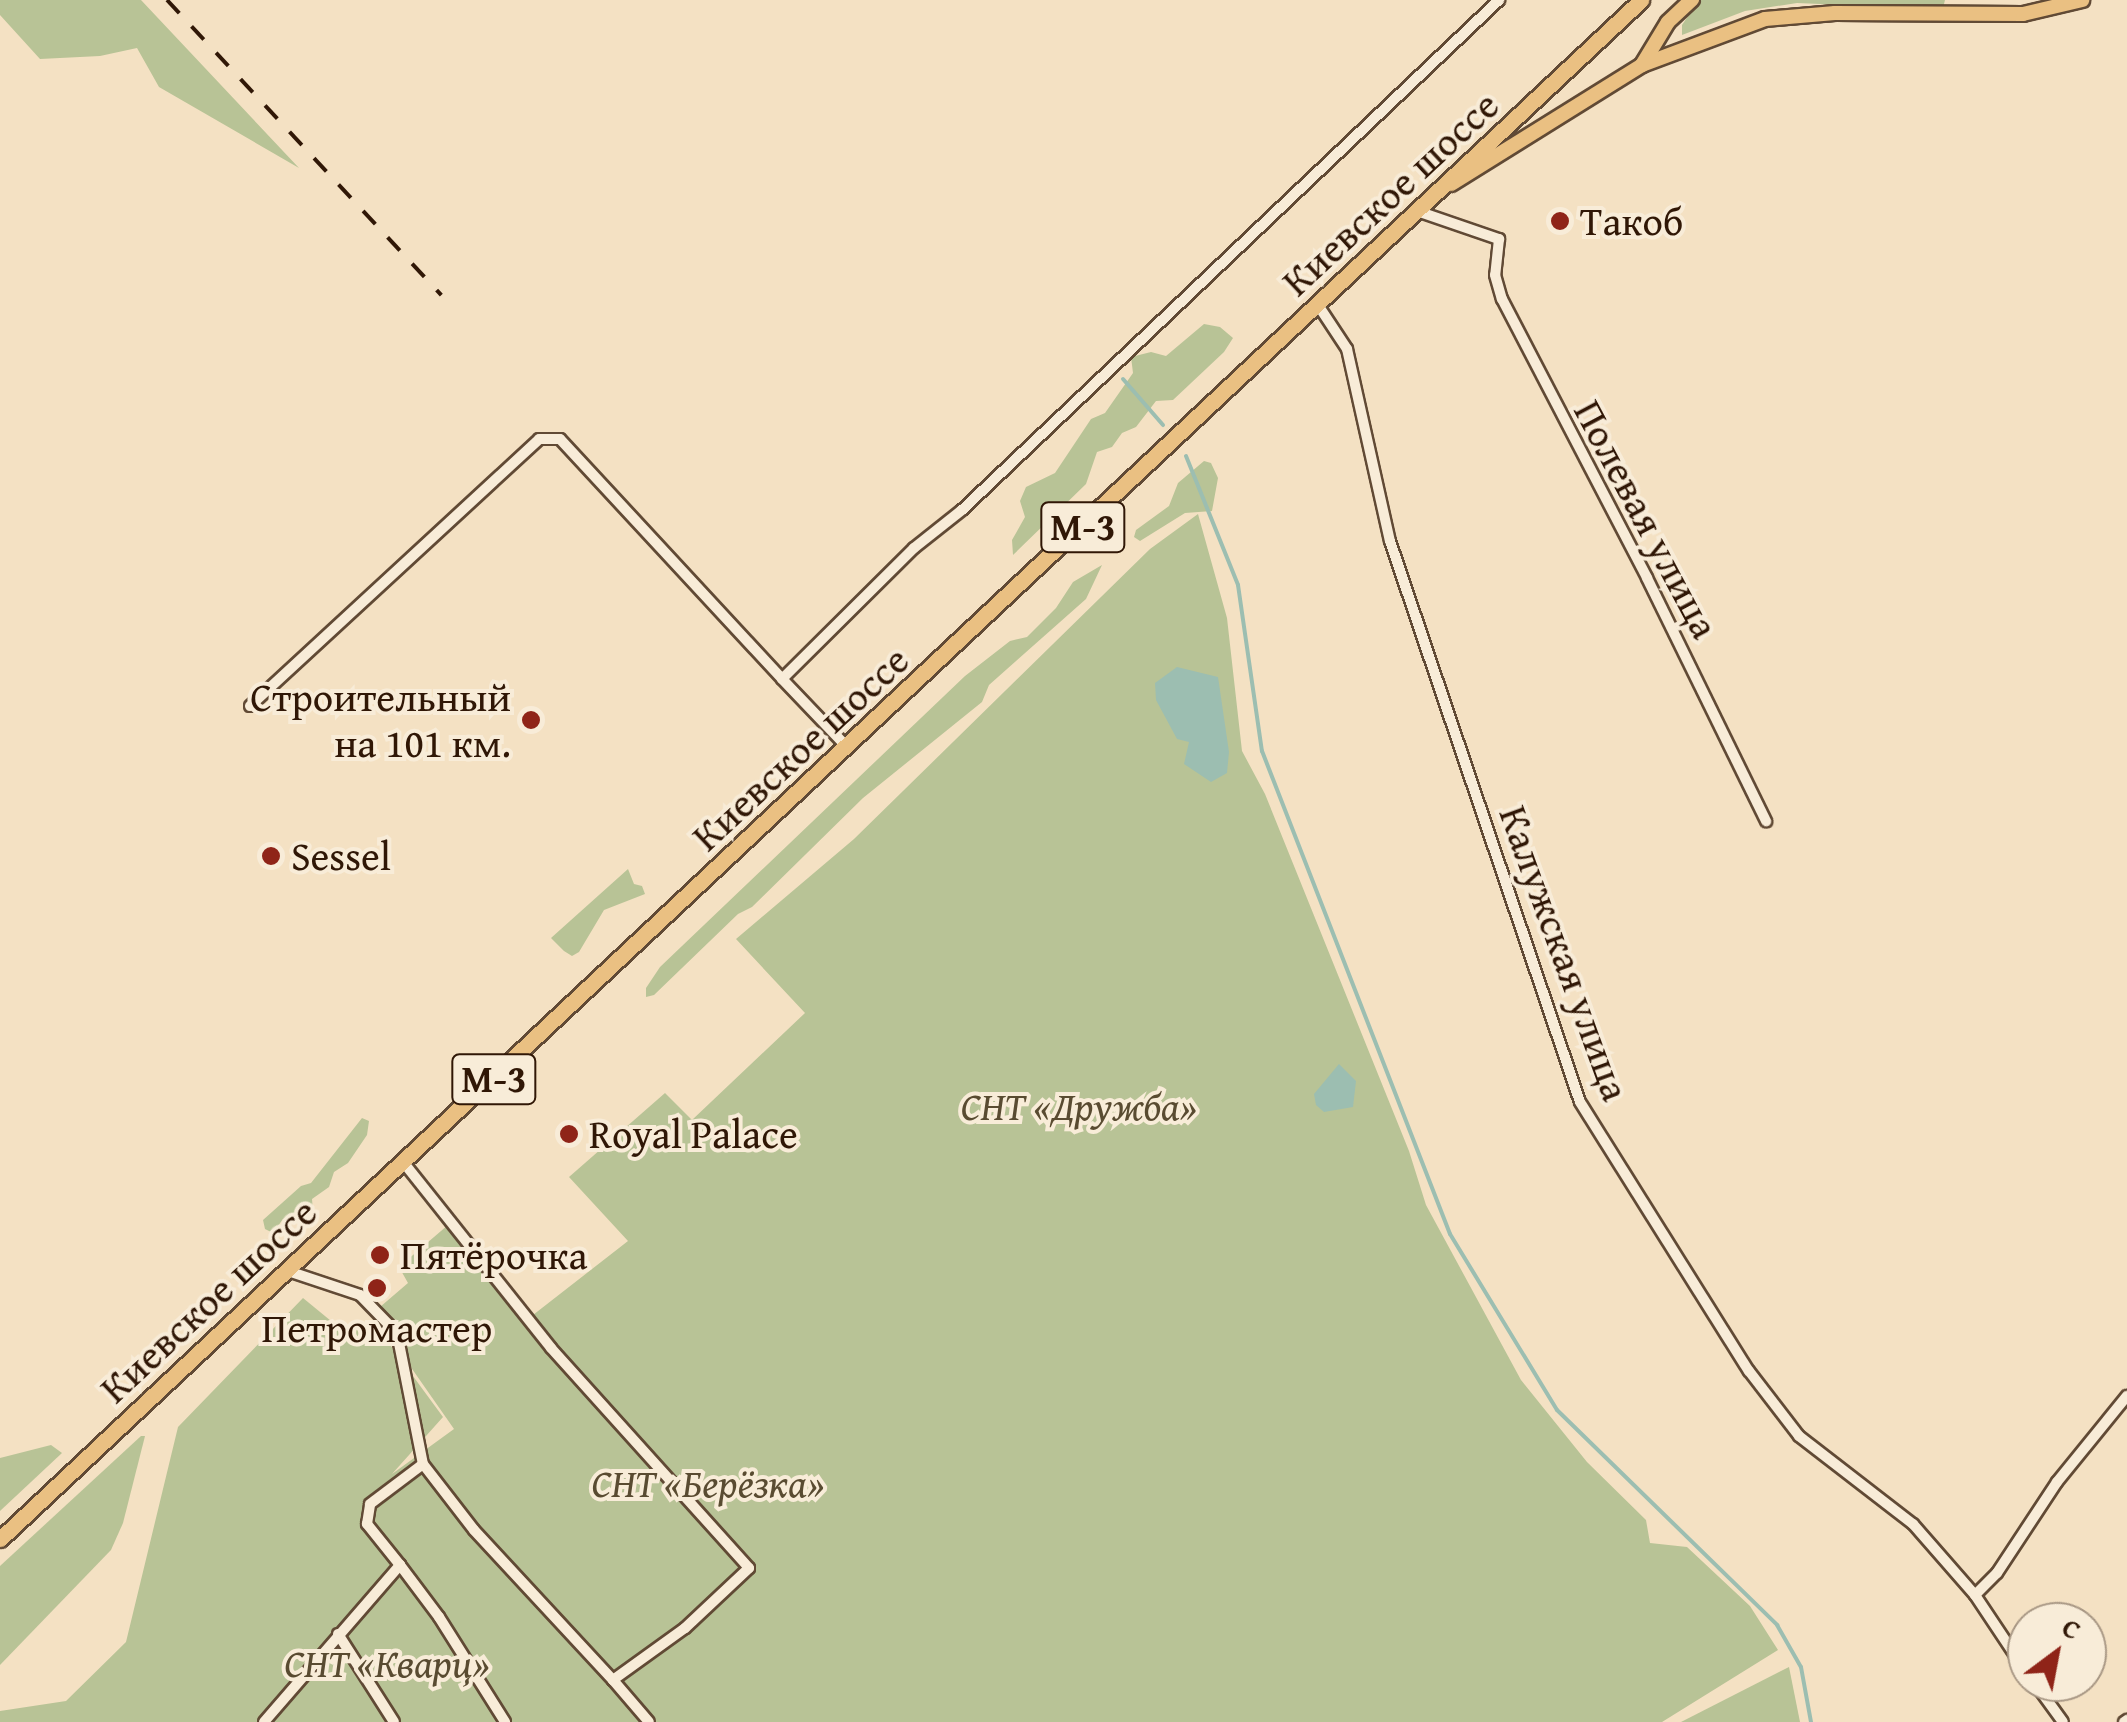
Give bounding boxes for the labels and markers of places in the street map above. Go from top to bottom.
place label: Такоб [1580,197,1683,245]
marker: Такоб [1549,210,1571,232]
place label: Строительный на 101 км. [250,673,511,767]
marker: Строительный на 101 км. [520,709,542,731]
place label: Sessel [291,832,391,880]
marker: Sessel [260,845,282,867]
place label: Royal Palace [589,1110,798,1158]
marker: Royal Palace [558,1123,580,1145]
place label: Пятёрочка [400,1231,588,1279]
marker: Пятёрочка [369,1244,391,1266]
marker: Петромастер [366,1277,388,1299]
place label: Петромастер [262,1304,492,1352]

